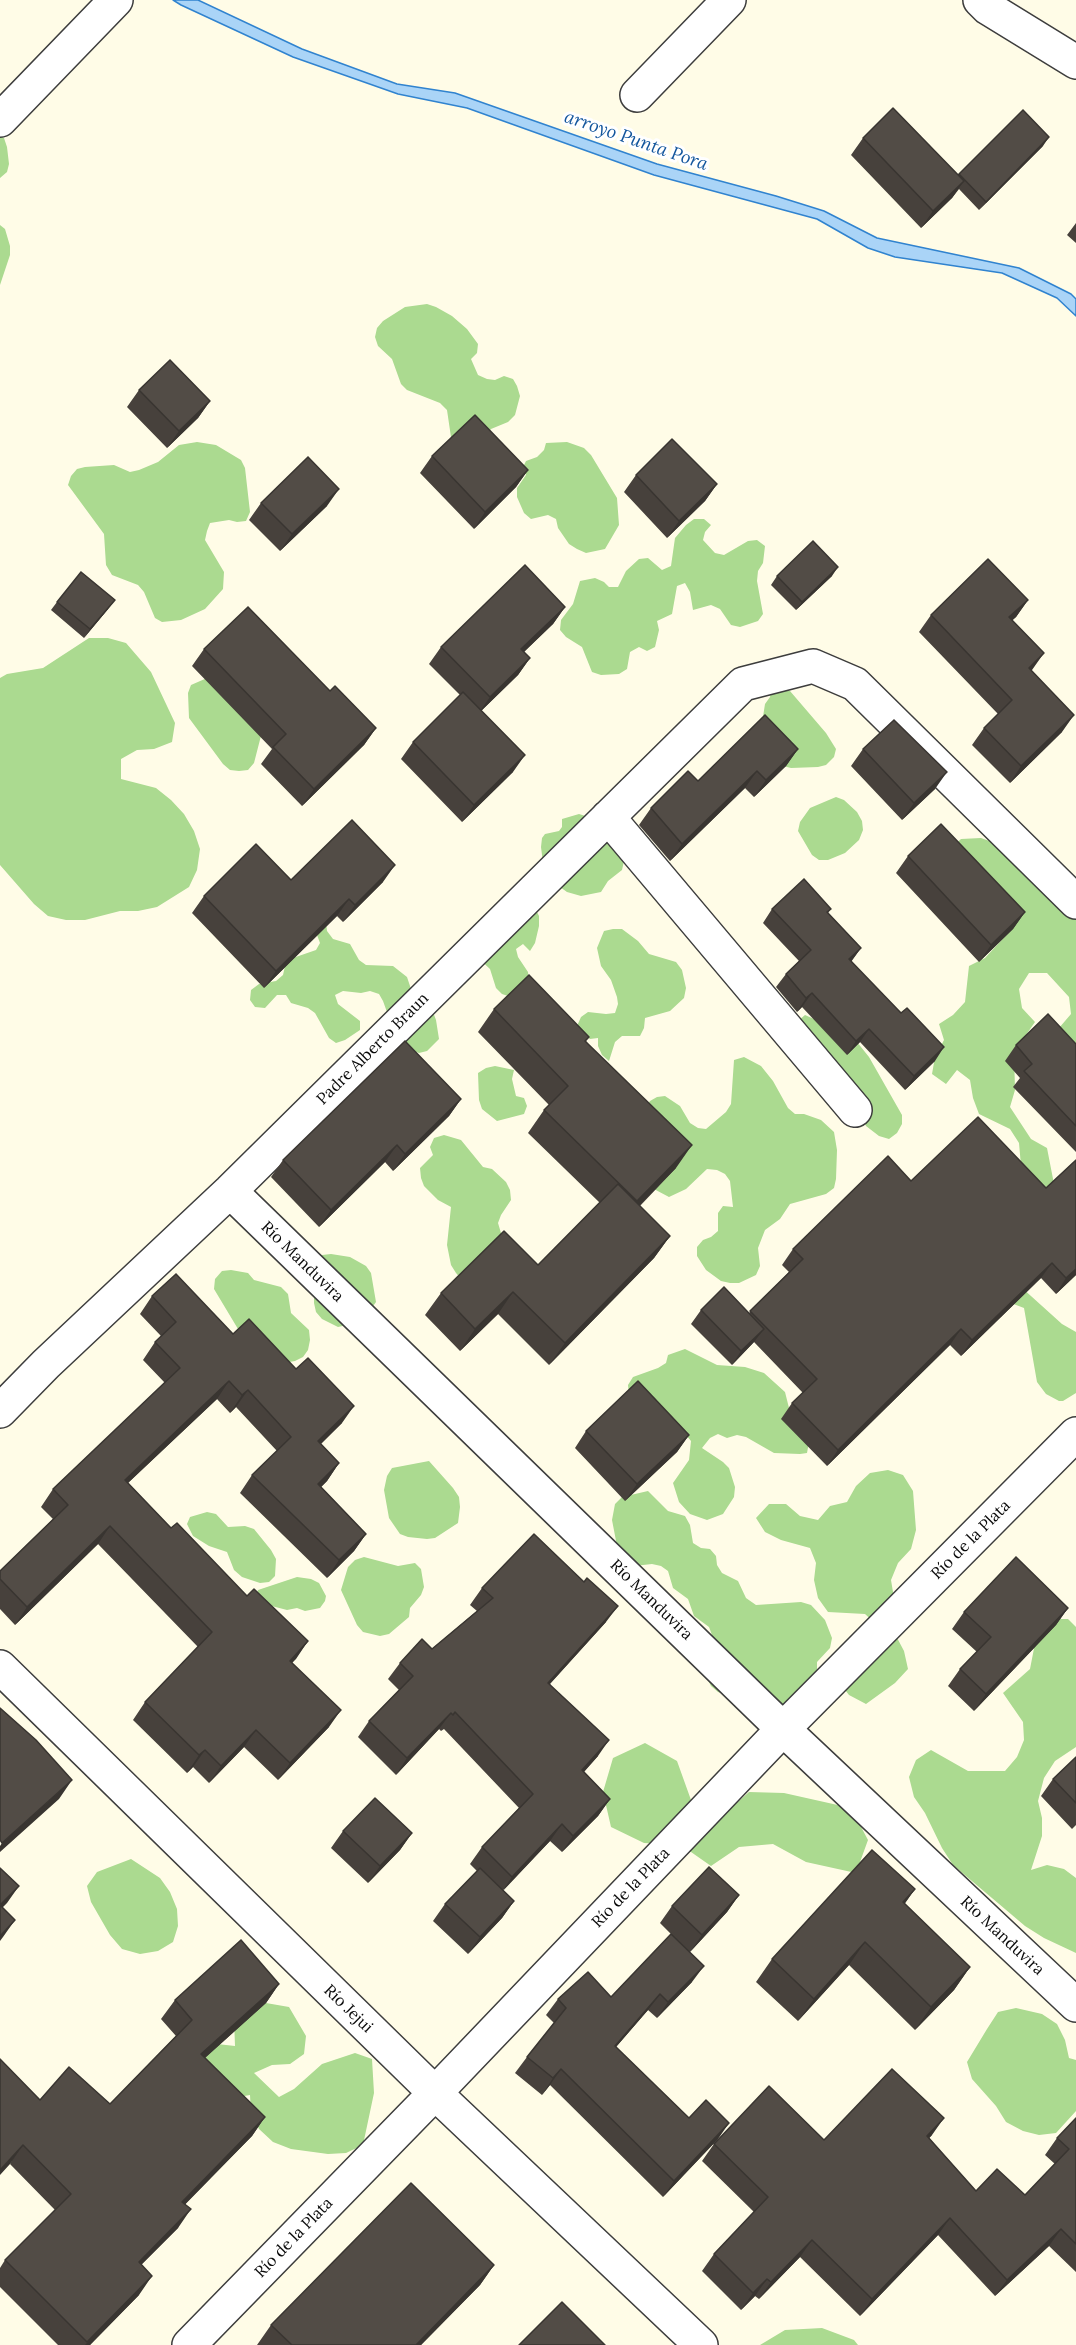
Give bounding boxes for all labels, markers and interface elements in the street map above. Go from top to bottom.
water label: arroyo Punta Pora [562,106,710,176]
street label: Padre Alberto Braun [313,989,433,1109]
street label: Río Manduvira [257,1218,347,1306]
street label: Río de la Plata [927,1496,1015,1584]
street label: Río Manduvira [606,1556,696,1644]
street label: Río de la Plata [588,1844,674,1932]
street label: Río Manduvira [956,1892,1048,1980]
street label: Río Jejui [319,1981,377,2037]
street label: Río de la Plata [251,2194,337,2282]

